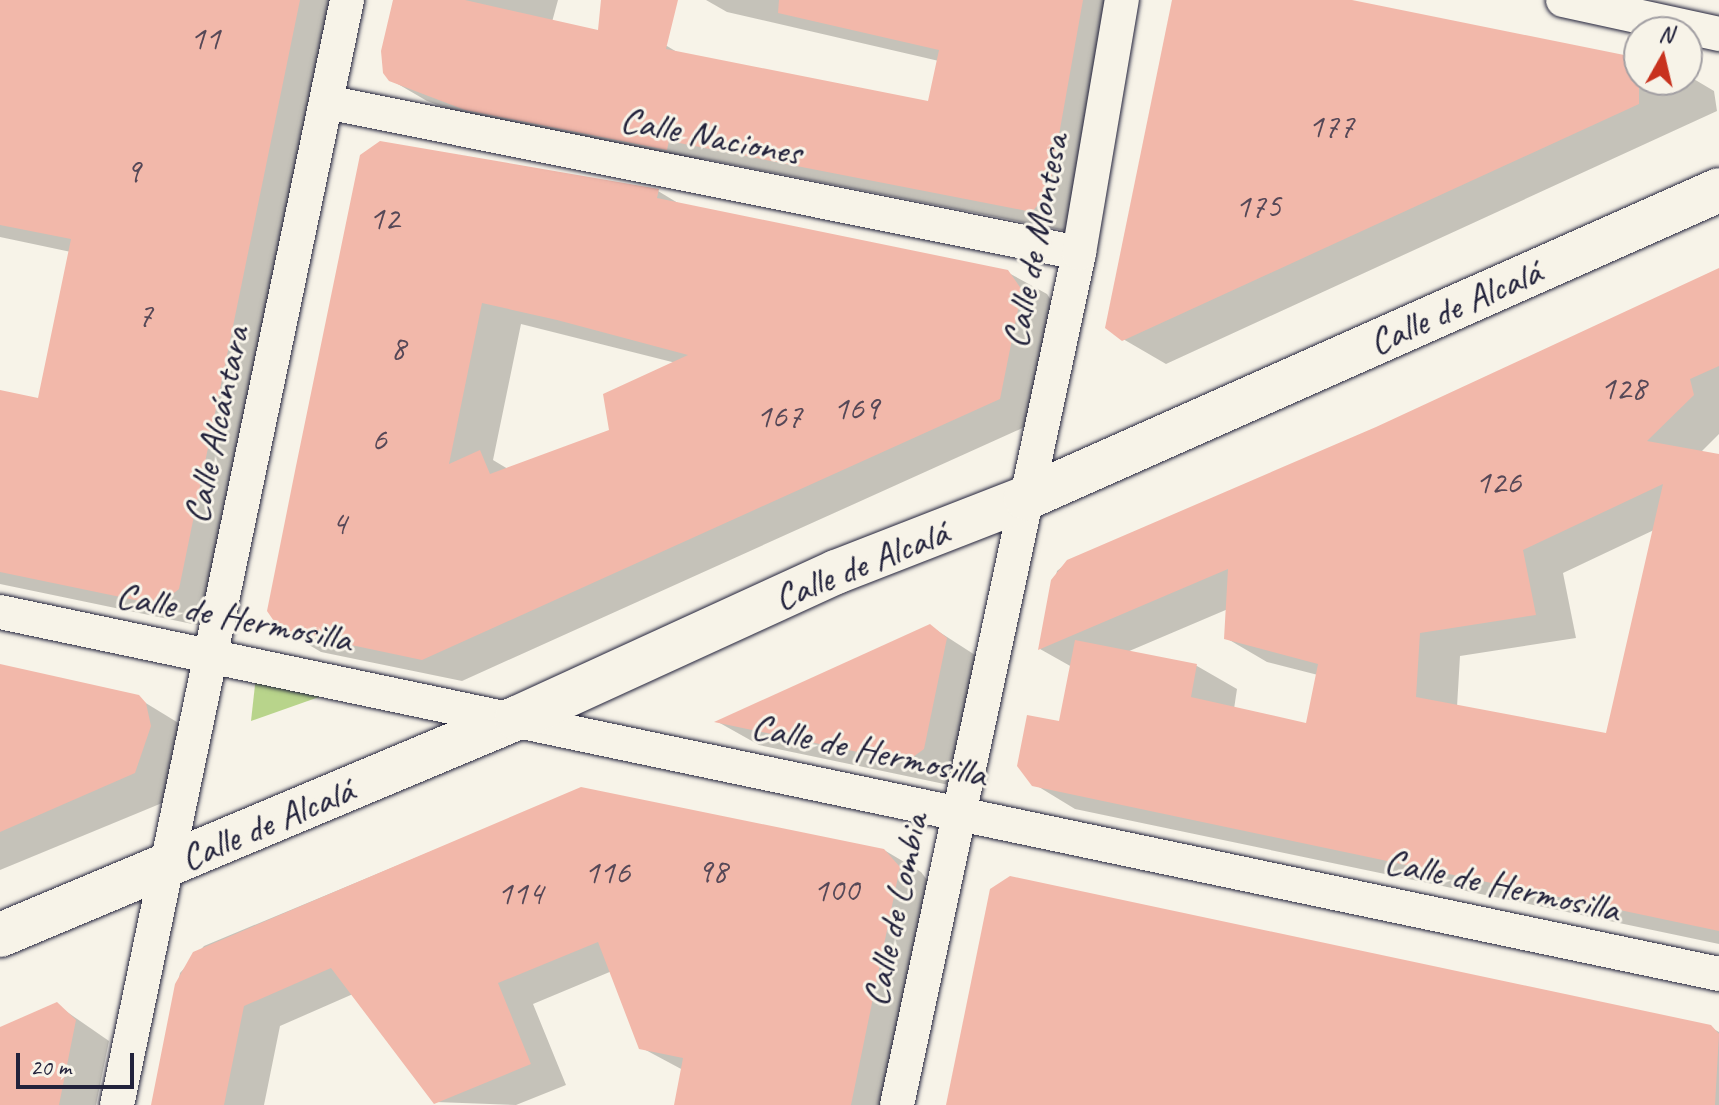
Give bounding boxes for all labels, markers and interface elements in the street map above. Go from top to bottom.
north arrow [1623,16,1703,96]
house number: 11 [190,18,220,58]
text: N [1657,19,1675,49]
street label: Calle Naciones [616,96,806,176]
house number: 177 [1308,106,1354,146]
street label: Calle de Montesa [992,130,1078,352]
house number: 9 [125,151,141,191]
house number: 175 [1235,186,1281,226]
house number: 12 [369,198,399,238]
street label: Calle de Alcalá [1362,249,1548,365]
house number: 7 [137,295,153,335]
street label: Calle Alcántara [173,323,259,527]
house number: 8 [390,328,406,368]
house number: 128 [1600,368,1646,408]
house number: 169 [833,388,879,428]
house number: 167 [756,396,802,436]
house number: 6 [371,419,387,459]
house number: 126 [1475,462,1521,502]
house number: 4 [331,503,347,543]
street label: Calle de Alcalá [767,509,955,621]
street label: Calle de Hermosilla [112,572,356,662]
street label: Calle de Hermosilla [747,703,991,797]
street label: Calle de Alcalá [173,767,361,881]
street label: Calle de Lombia [852,810,938,1010]
street label: Calle de Hermosilla [1380,838,1624,932]
house number: 98 [697,851,727,891]
house number: 116 [584,852,630,892]
house number: 100 [813,870,859,910]
house number: 114 [497,873,543,913]
scale bar [20,1037,138,1087]
text: 20 m [30,1052,71,1082]

